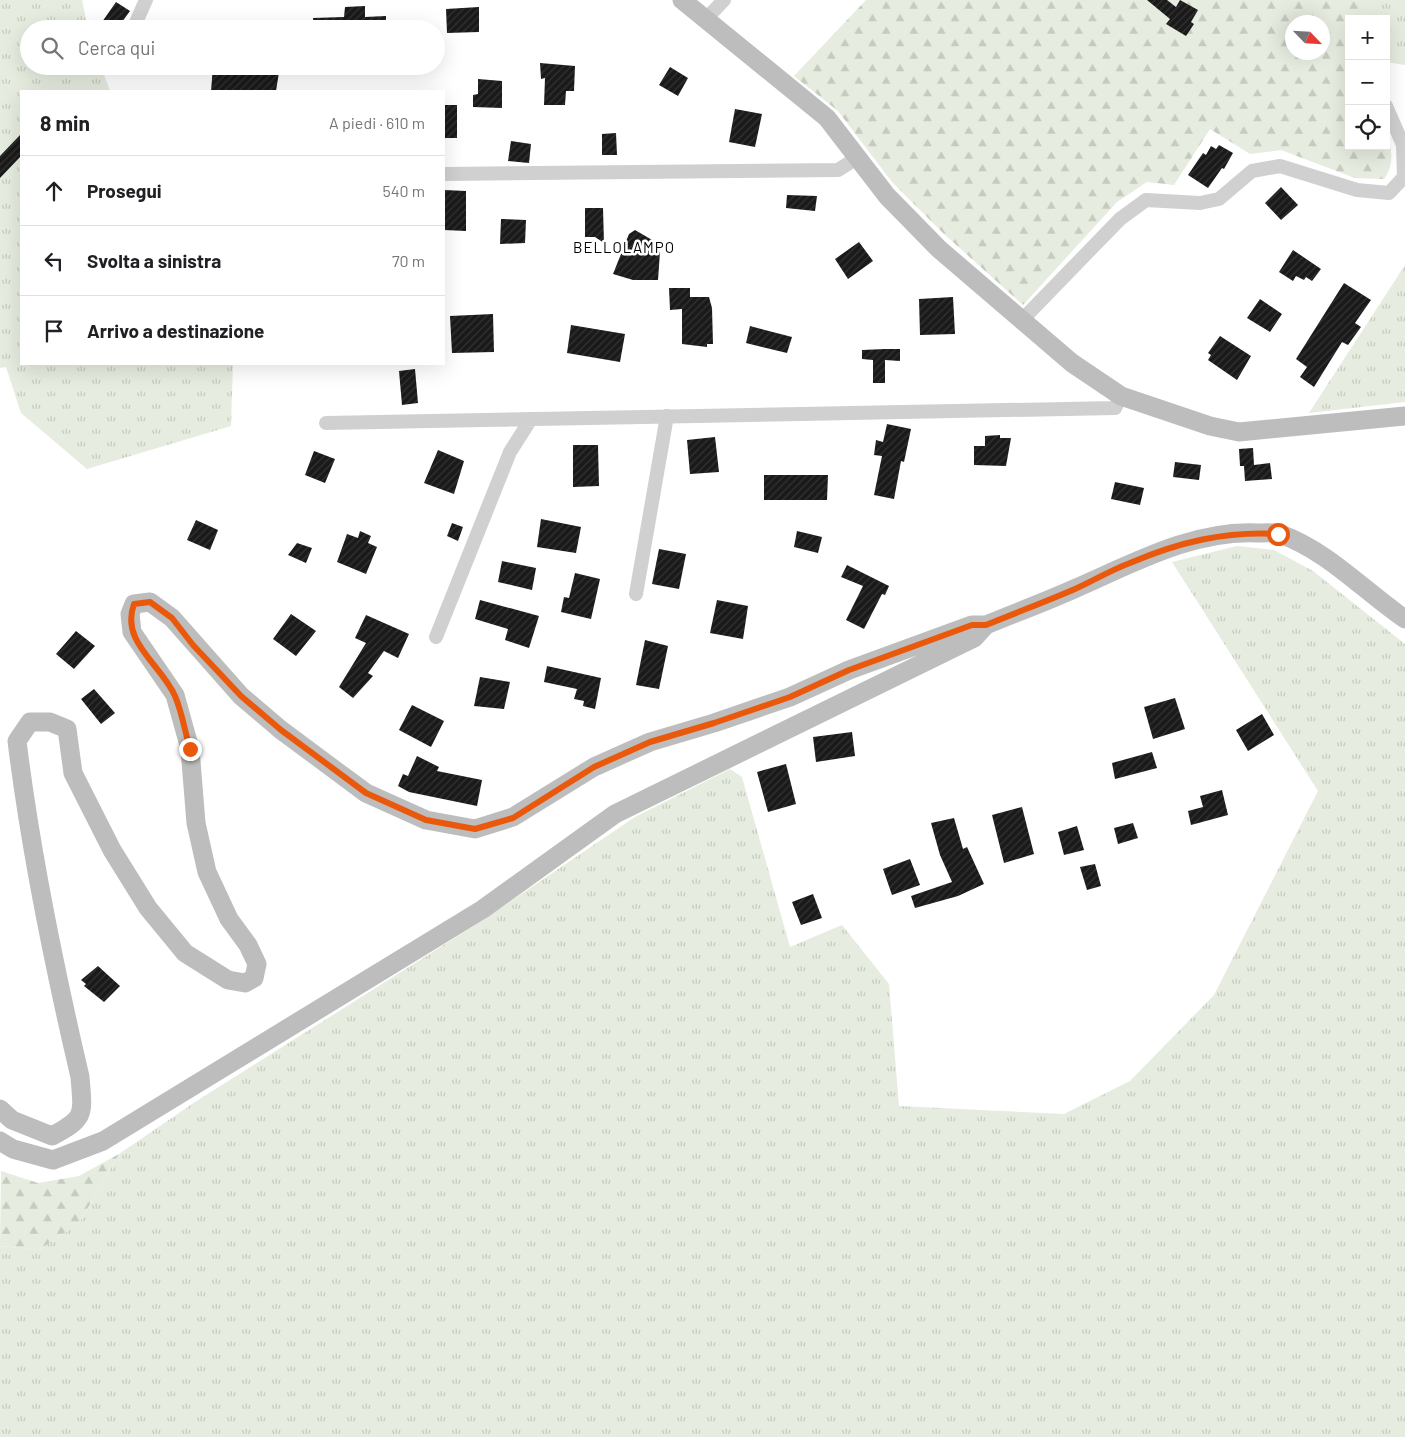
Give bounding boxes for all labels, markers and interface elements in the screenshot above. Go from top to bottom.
north arrow [1285,15,1330,60]
map controls [1345,15,1390,150]
button: + [1345,15,1390,60]
search box [20,20,445,75]
icon: search [38,34,66,62]
text: Cerca qui [78,36,155,59]
button: − [1345,60,1390,105]
button: locate [1345,105,1390,150]
text: 8 min [40,110,90,135]
text: A piedi · 610 m [329,113,425,132]
icon: ahead [40,177,68,205]
text: Prosegui [87,179,162,202]
text: 540 m [382,181,425,200]
district label: BELLOLAMPO [573,238,675,256]
icon: left [40,247,68,275]
text: Svolta a sinistra [87,249,221,272]
text: 70 m [392,251,425,270]
icon: arrive [40,317,68,345]
text: Arrivo a destinazione [87,319,265,342]
route start [1267,523,1290,546]
route end [179,738,202,761]

